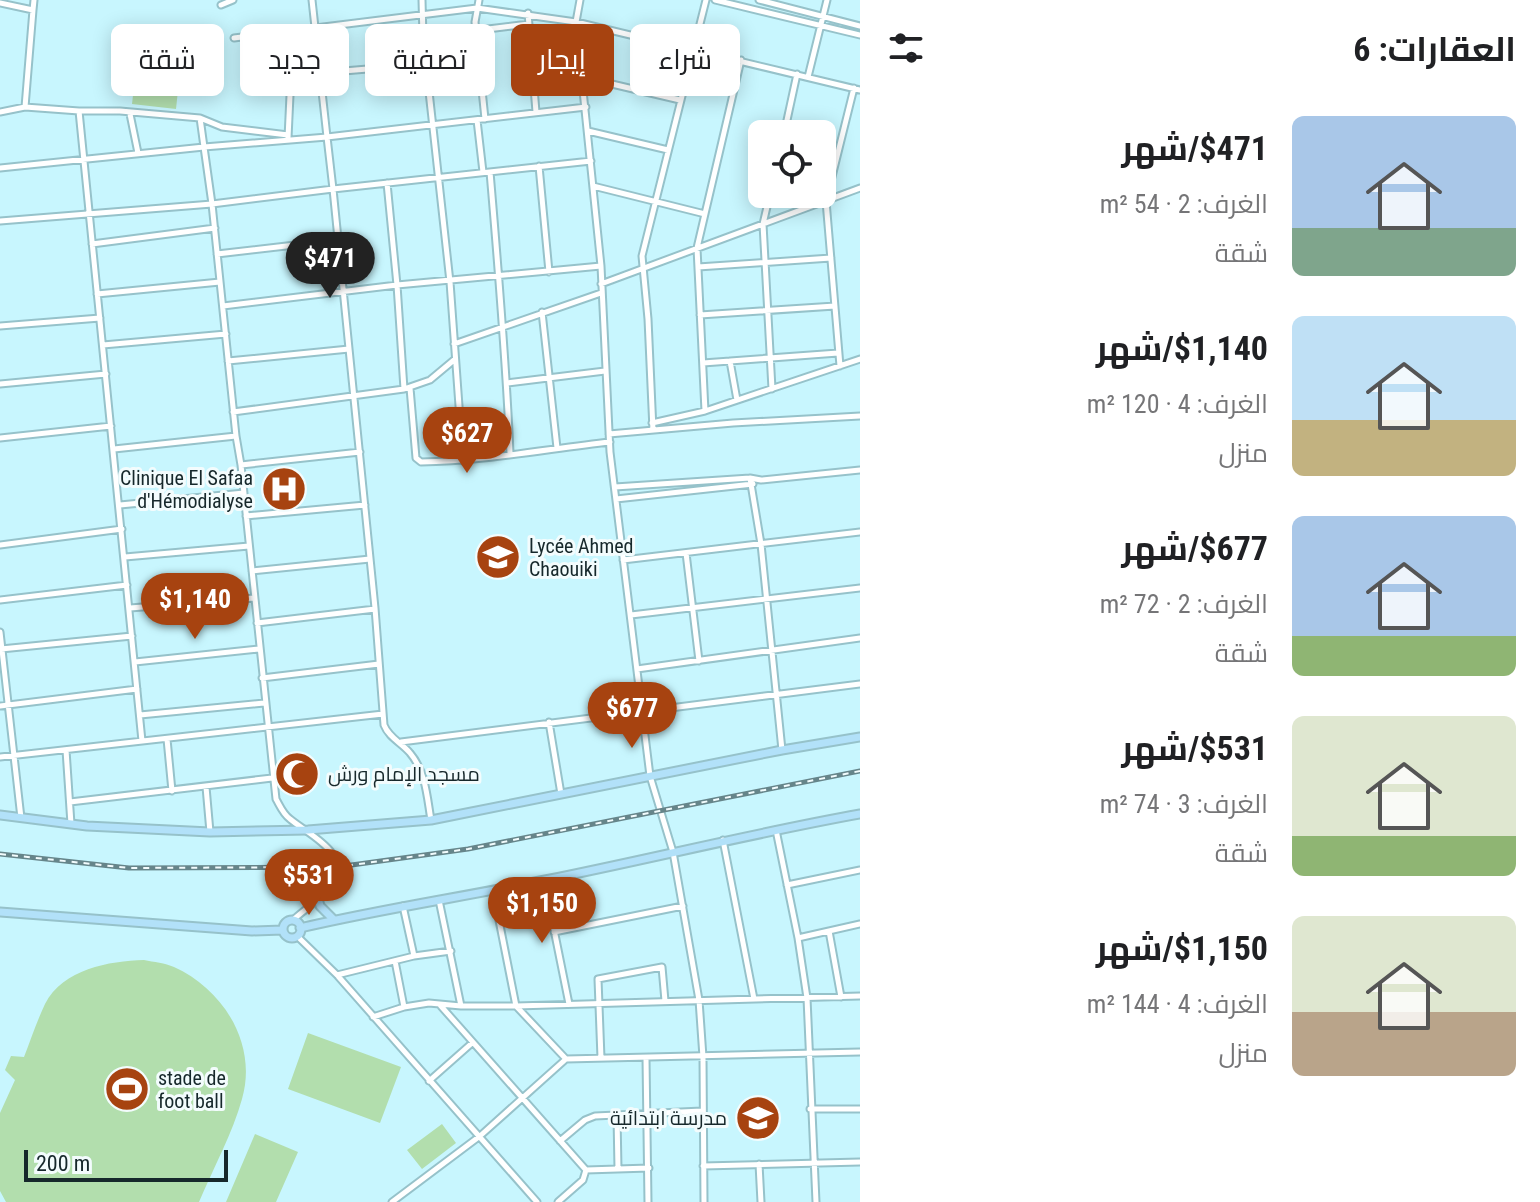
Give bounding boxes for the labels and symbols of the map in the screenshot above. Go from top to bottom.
pin: $471 [283,232,377,300]
pin: $627 [420,407,514,475]
hospital icon: Clinique El Safaa d'Hémodialyse [260,465,308,513]
place label: Clinique El Safaa d'Hémodialyse [120,466,253,513]
school or university icon: Lycée Ahmed Chaouiki [474,533,522,581]
place label: Lycée Ahmed Chaouiki [529,534,634,581]
pin: $1,140 [130,573,260,641]
pin: $677 [585,682,679,750]
mosque icon: مسجد الإمام ورش [273,750,321,798]
place label: مسجد الإمام ورش [328,762,480,788]
pin: $531 [262,849,356,917]
pin: $1,150 [477,877,607,945]
sports icon: stade de foot ball [103,1065,151,1113]
place label: stade de foot ball [158,1066,226,1113]
school or university icon: مدرسة ابتدائية [734,1094,782,1142]
place label: مدرسة ابتدائية [610,1106,727,1130]
scale bar [24,1146,228,1182]

